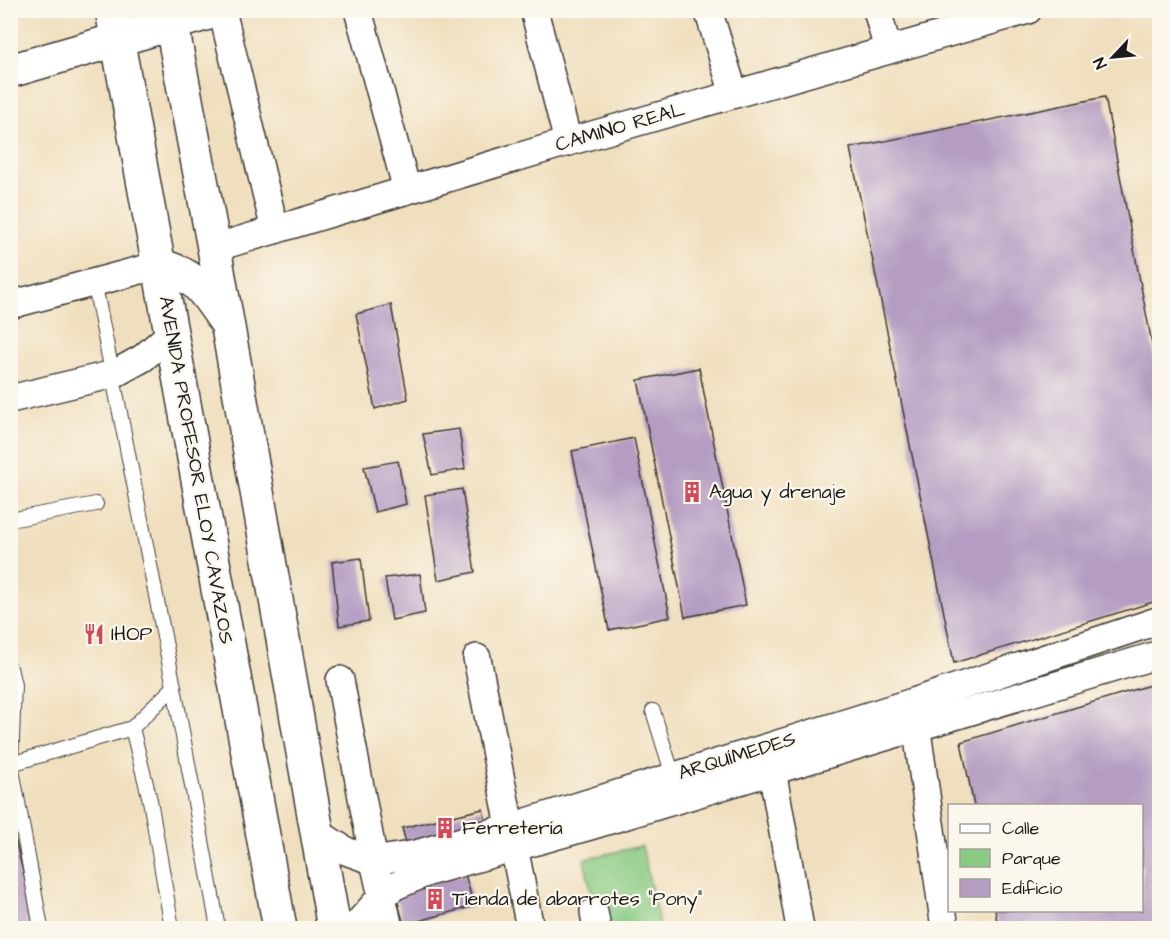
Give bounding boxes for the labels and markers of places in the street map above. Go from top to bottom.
place label: Agua y drenaje [709,478,846,507]
building icon: Agua y drenaje [680,480,704,504]
place label: IHOP [111,620,153,648]
restaurant icon: IHOP [82,622,106,646]
place label: Ferretería [462,814,563,842]
building icon: Ferretería [433,816,457,840]
place label: Tienda de abarrotes "Pony" [452,885,702,914]
building icon: Tienda de abarrotes "Pony" [423,887,447,911]

